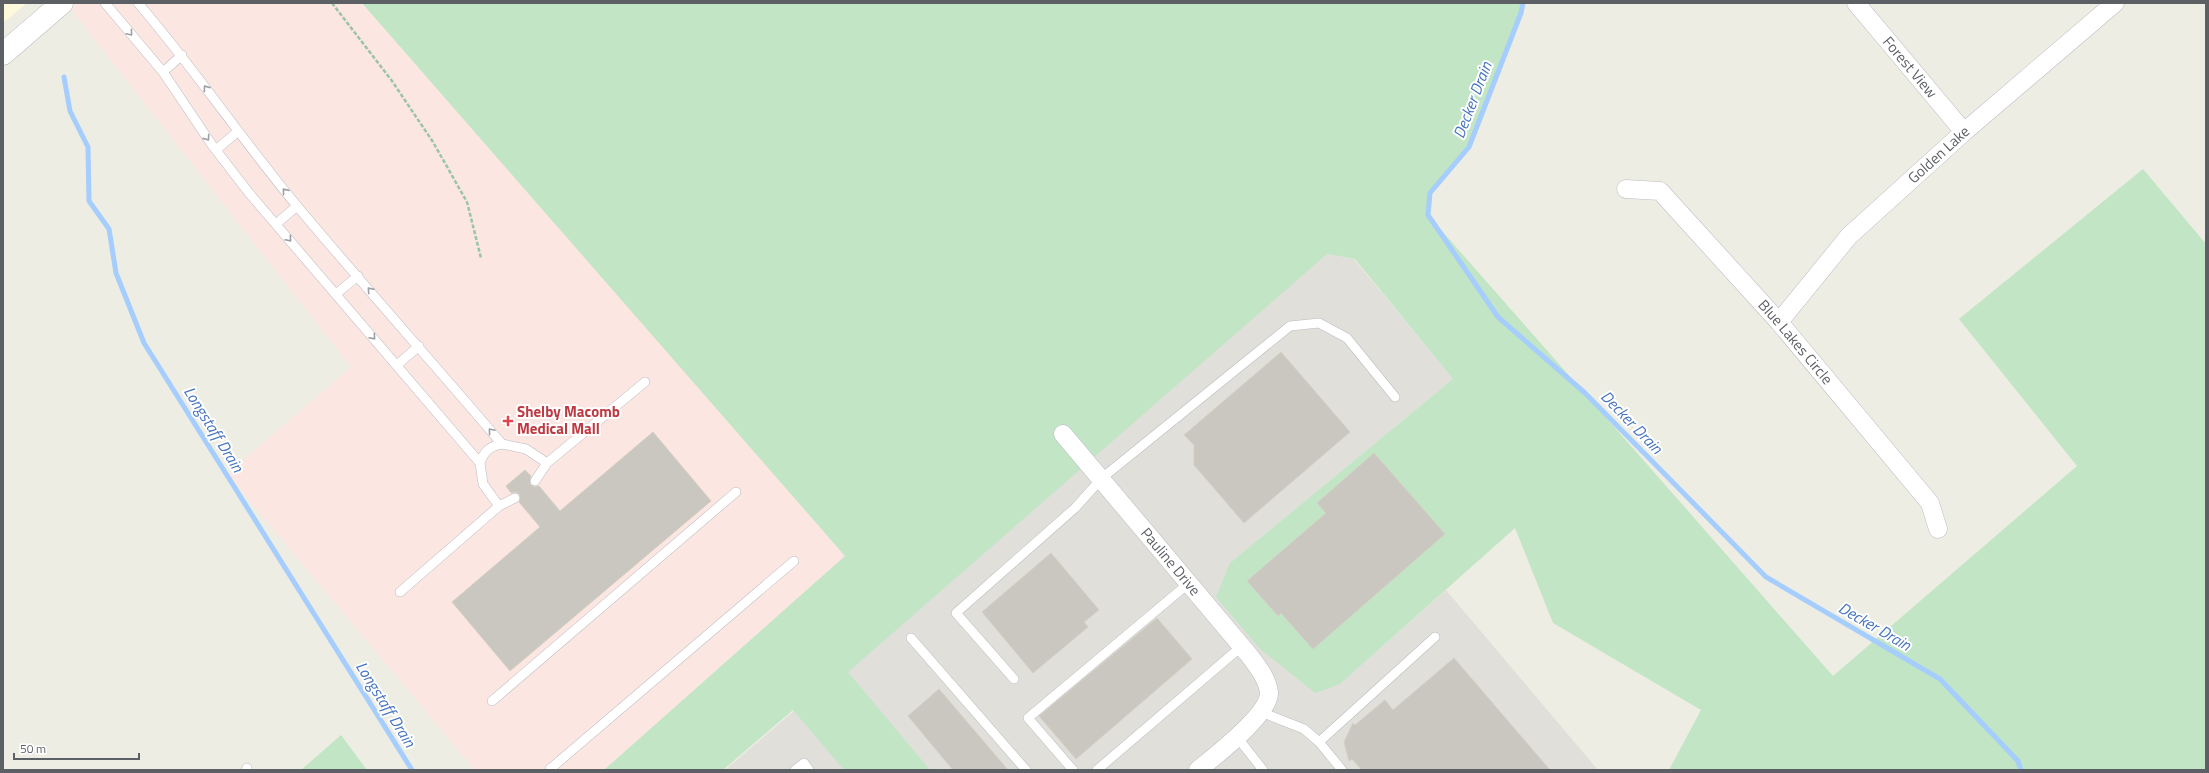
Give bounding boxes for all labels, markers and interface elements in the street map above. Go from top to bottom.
one-way arrow [126,28,133,35]
street label: Forest View [1878,31,1943,103]
water label: Decker Drain [1446,57,1498,142]
one-way arrow [204,86,211,93]
street label: Golden Lake [1902,120,1975,189]
one-way arrow [202,133,209,140]
one-way arrow [283,189,290,196]
one-way arrow [284,234,291,241]
one-way arrow [367,287,375,295]
street label: Blue Lakes Circle [1753,294,1839,389]
one-way arrow [369,333,376,340]
water label: Longstaff Drain [178,381,250,477]
water label: Decker Drain [1595,385,1669,460]
place label: Shelby Macomb Medical Mall [517,400,620,440]
marker: Shelby Macomb Medical Mall [502,415,514,427]
one-way arrow [489,428,496,436]
street label: Pauline Drive [1135,522,1206,601]
water label: Decker Drain [1834,596,1917,657]
water label: Longstaff Drain [350,656,422,752]
scale bar [14,735,139,761]
text: 50 m [20,739,46,758]

